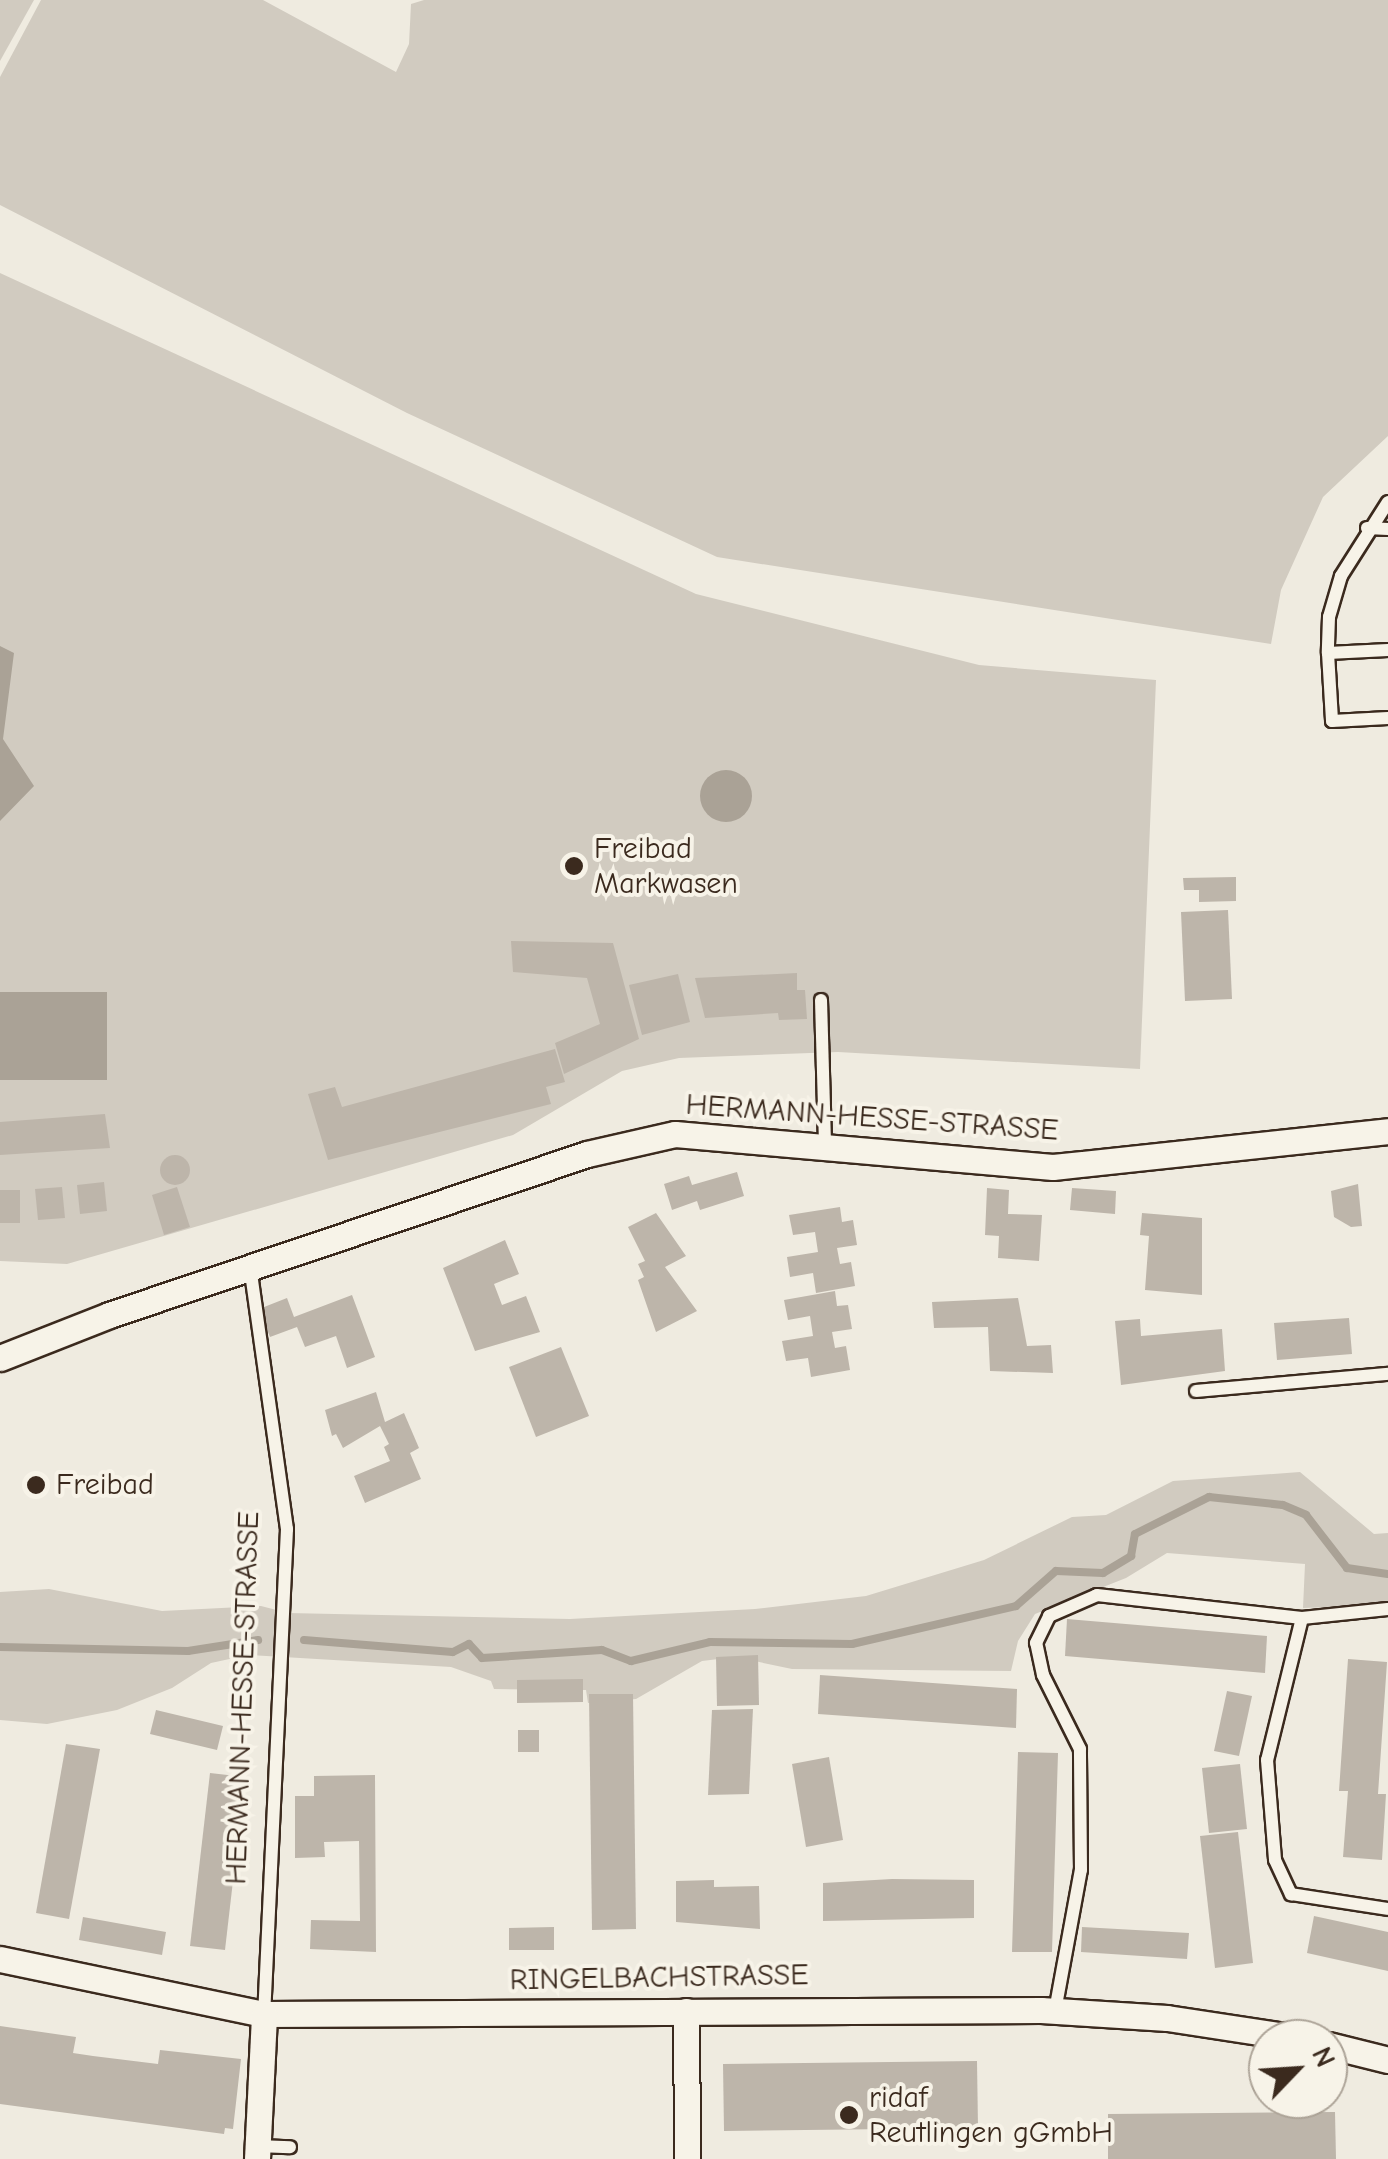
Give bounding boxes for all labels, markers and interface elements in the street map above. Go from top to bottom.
place label: Freibad Markwasen [594,831,738,902]
marker: Freibad Markwasen [563,855,585,877]
street label: HERMANN-HESSE-STRASSE [685,1087,1059,1149]
place label: Freibad [56,1467,154,1503]
marker: Freibad [25,1474,47,1496]
street label: HERMANN-HESSE-STRASSE [218,1511,268,1885]
street label: RINGELBACHSTRASSE [509,1957,809,1999]
north arrow [1248,2019,1348,2119]
text: N [1305,2042,1342,2072]
place label: ridaf Reutlingen gGmbH [869,2080,1113,2150]
marker: ridaf Reutlingen gGmbH [838,2104,860,2126]

